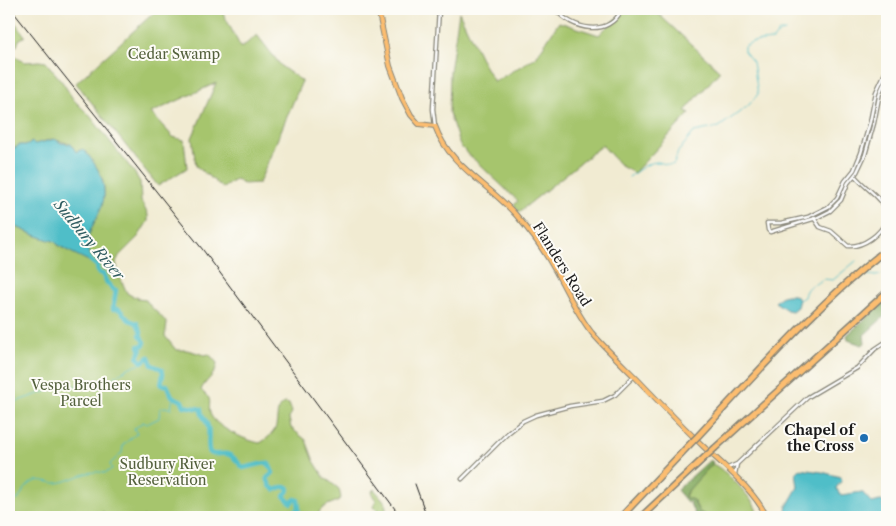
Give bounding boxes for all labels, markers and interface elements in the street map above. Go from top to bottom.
park label: Cedar Swamp [128,45,220,63]
water label: Sudbury River [49,195,129,285]
street label: Flanders Road [529,218,595,310]
park label: Vespa Brothers Parcel [30,376,131,410]
place label: Chapel of the Cross [784,421,856,455]
marker: Chapel of the Cross [858,432,870,444]
park label: Sudbury River Reservation [120,455,215,489]

